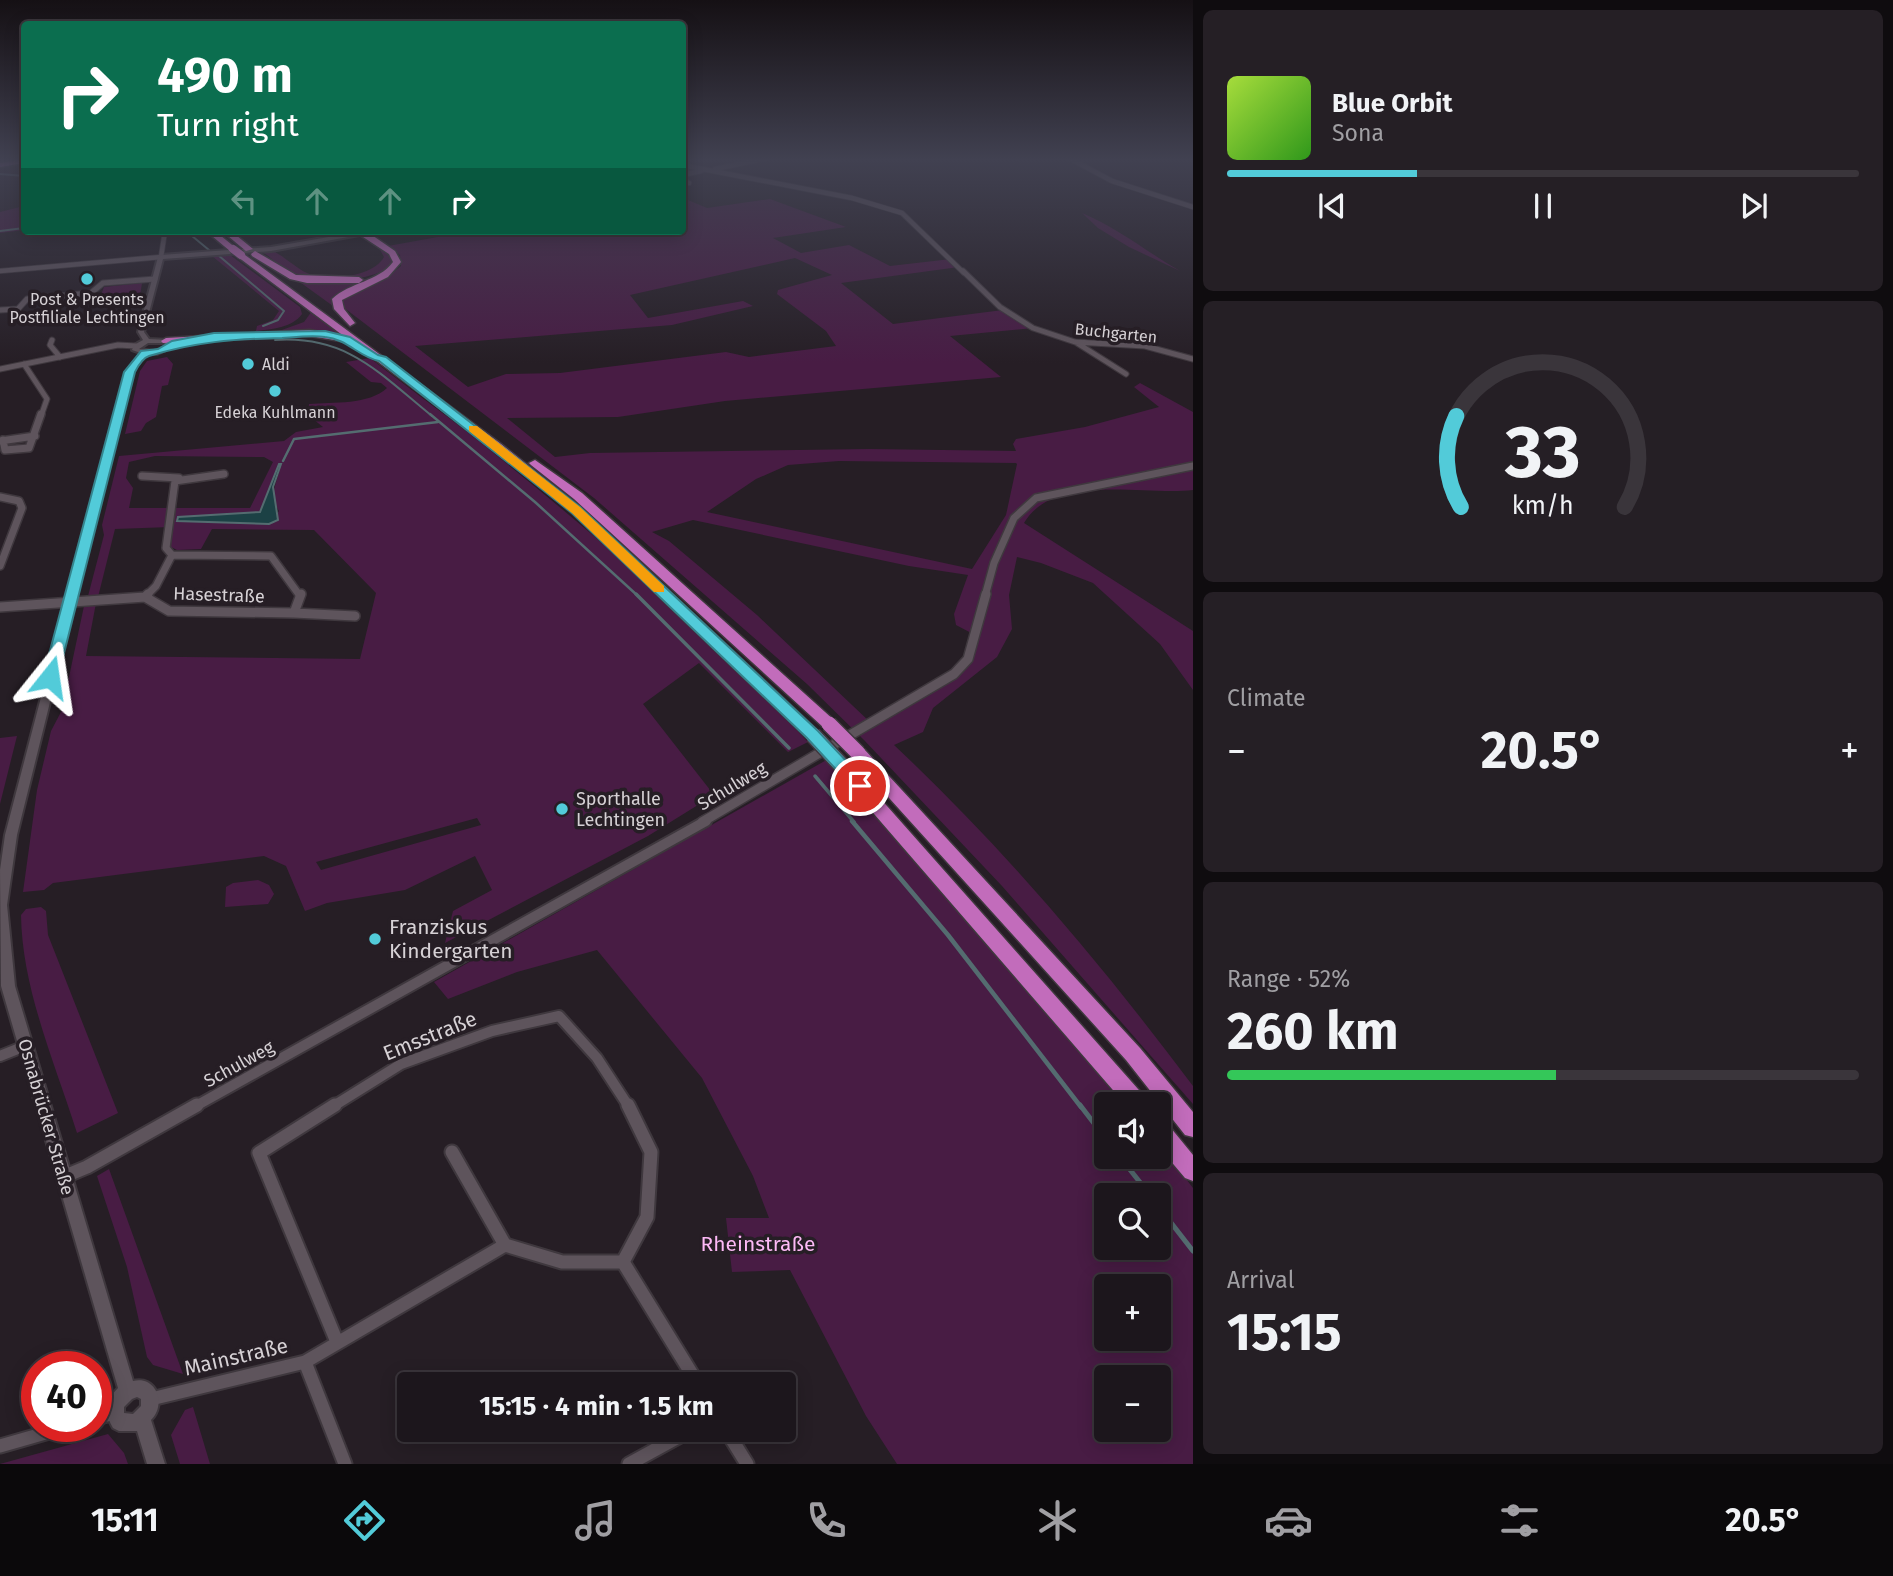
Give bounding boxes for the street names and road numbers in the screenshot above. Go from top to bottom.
street label: Buchgarten [1074,319,1158,347]
street label: Hasestraße [173,582,265,608]
street label: Schulweg [693,756,771,815]
street label: Emsstraße [379,1005,481,1067]
street label: Schulweg [200,1035,278,1092]
street label: Osnabrücker Straße [13,1036,79,1198]
street label: Mainstraße [181,1332,291,1382]

